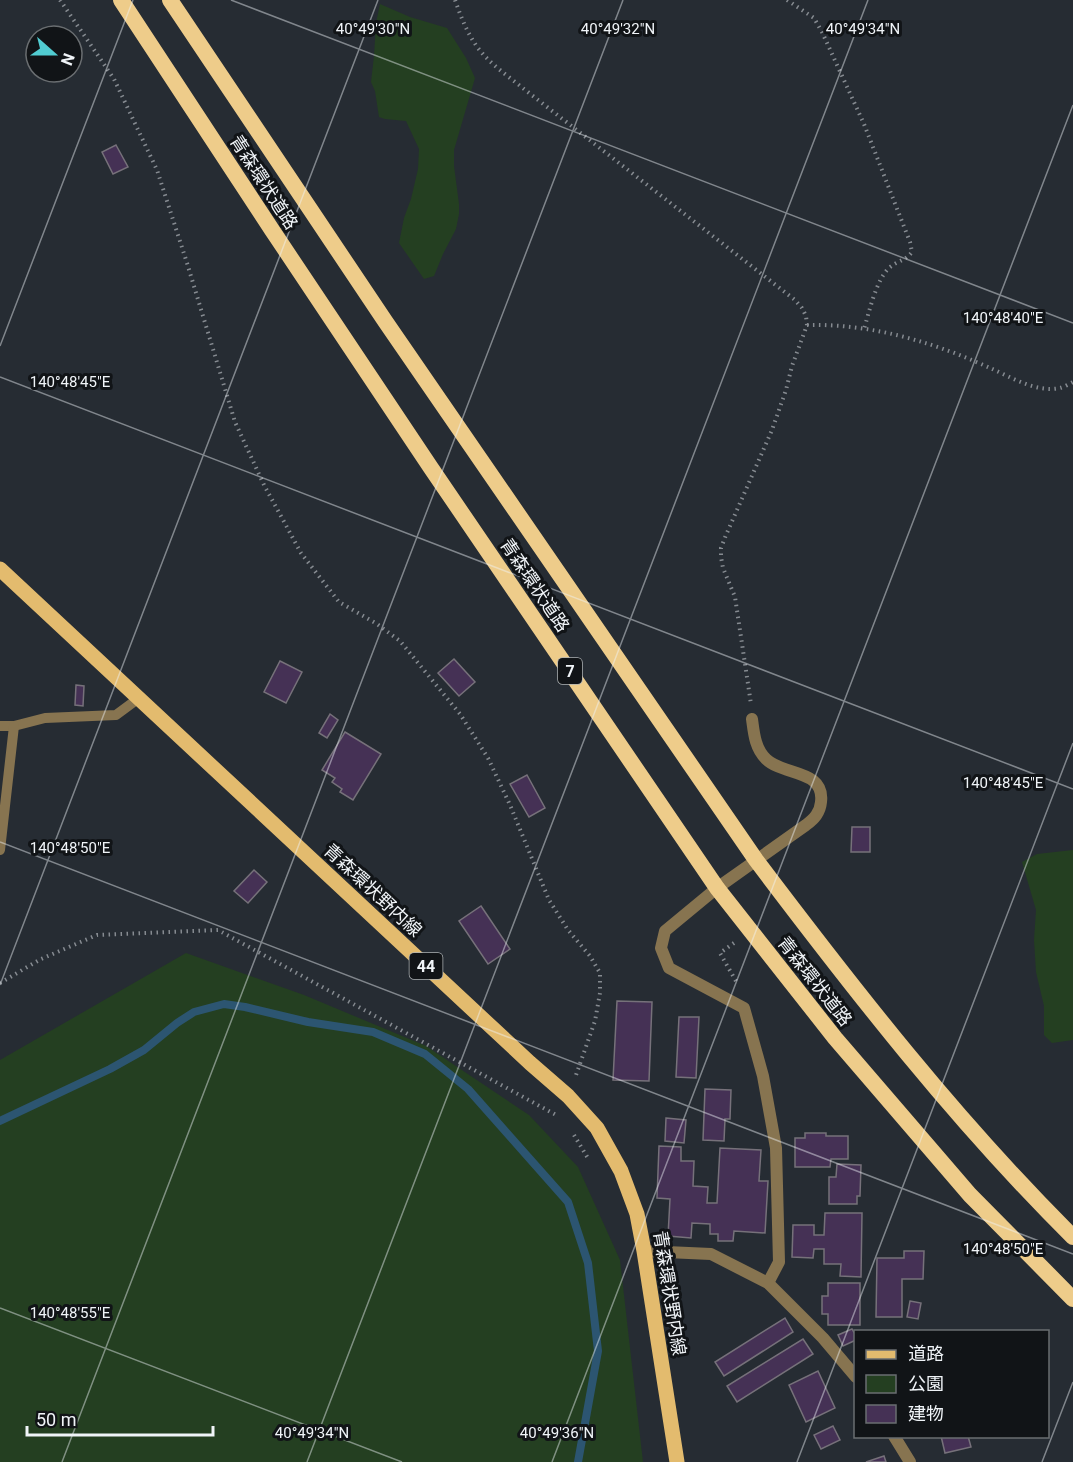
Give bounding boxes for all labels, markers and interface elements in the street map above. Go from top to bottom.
text: 40°49'30"N [336,20,410,38]
text: 40°49'32"N [581,20,655,38]
text: 40°49'34"N [826,20,900,38]
north arrow [24,24,84,84]
text: N [57,51,78,68]
street label: 青森環状道路 [226,131,302,233]
text: 140°48'40"E [963,309,1044,327]
text: 140°48'45"E [30,373,111,391]
street label: 青森環状道路 [496,534,574,636]
road number: 7 [558,658,582,684]
text: 140°48'45"E [963,774,1044,792]
text: 140°48'50"E [30,839,111,857]
street label: 青森環状野内線 [320,839,426,941]
street label: 青森環状道路 [773,932,857,1030]
road number: 44 [410,953,442,979]
street label: 青森環状野内線 [650,1229,690,1357]
text: 140°48'50"E [963,1240,1044,1258]
text: 140°48'55"E [30,1304,111,1322]
legend [854,1330,1049,1438]
text: 道路 [908,1343,944,1364]
text: 公園 [908,1373,944,1394]
scale bar [27,1399,213,1437]
text: 建物 [908,1403,944,1424]
text: 50 m [36,1409,76,1430]
text: 40°49'34"N [275,1424,349,1442]
text: 40°49'36"N [520,1424,594,1442]

